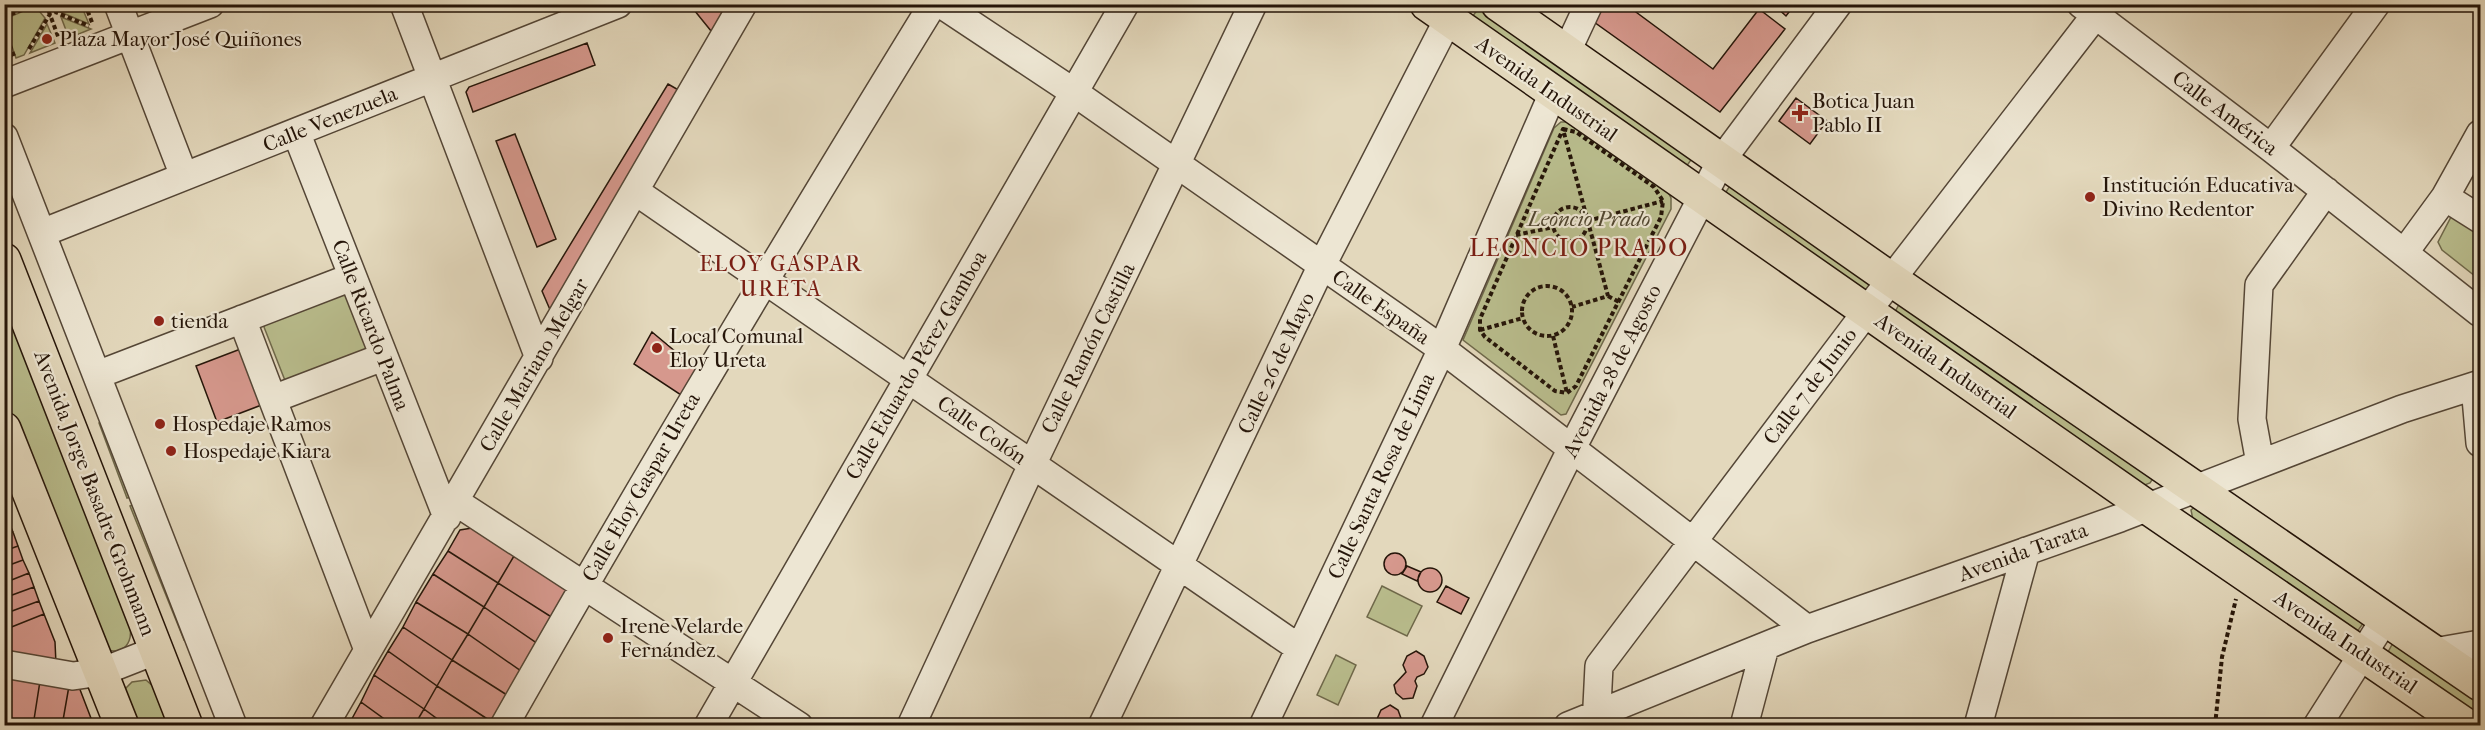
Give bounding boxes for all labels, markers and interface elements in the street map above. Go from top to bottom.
place label: Plaza Mayor José Quiñones [59,27,302,51]
street label: Avenida Industrial [1471,31,1622,147]
marker: Plaza Mayor José Quiñones [40,32,54,46]
street label: Calle América [2168,66,2283,161]
street label: Calle Venezuela [259,81,401,157]
place label: Botica Juan Pablo II [1812,89,1915,137]
marker: Botica Juan Pablo II [1793,106,1807,120]
place label: Institución Educativa Divino Redentor [2102,173,2294,221]
marker: Institución Educativa Divino Redentor [2083,190,2097,204]
park label: Leoncio Prado [1526,207,1651,231]
district label: LEONCIO PRADO [1469,234,1689,262]
street label: Calle Ricardo Palma [327,236,415,414]
street label: Calle Eduardo Pérez Gamboa [841,246,992,484]
district label: ELOY GASPAR URETA [699,251,863,302]
street label: Calle Ramón Castilla [1036,259,1140,437]
street label: Calle España [1328,265,1435,350]
street label: Calle Mariano Melgar [475,274,593,456]
street label: Avenida 28 de Agosto [1557,280,1666,462]
street label: Calle 26 de Mayo [1233,288,1319,438]
street label: Avenida Industrial [1870,308,2021,424]
place label: tienda [171,309,228,333]
marker: tienda [152,314,166,328]
street label: Calle 7 de Junio [1758,323,1862,449]
place label: Local Comunal Eloy Ureta [669,324,803,372]
marker: Local Comunal Eloy Ureta [650,341,664,355]
street label: Avenida Jorge Basadre Grohmann [29,346,161,639]
street label: Calle Santa Rosa de Lima [1323,369,1439,583]
street label: Calle Eloy Gaspar Ureta [577,388,705,586]
street label: Calle Colón [933,391,1031,469]
place label: Hospedaje Ramos [172,412,331,436]
marker: Hospedaje Ramos [153,417,167,431]
place label: Hospedaje Kiara [183,439,331,463]
marker: Hospedaje Kiara [164,444,178,458]
street label: Avenida Tarata [1954,517,2091,587]
street label: Avenida Industrial [2269,585,2422,699]
place label: Irene Velarde Fernández [620,614,743,662]
marker: Irene Velarde Fernández [601,631,615,645]

